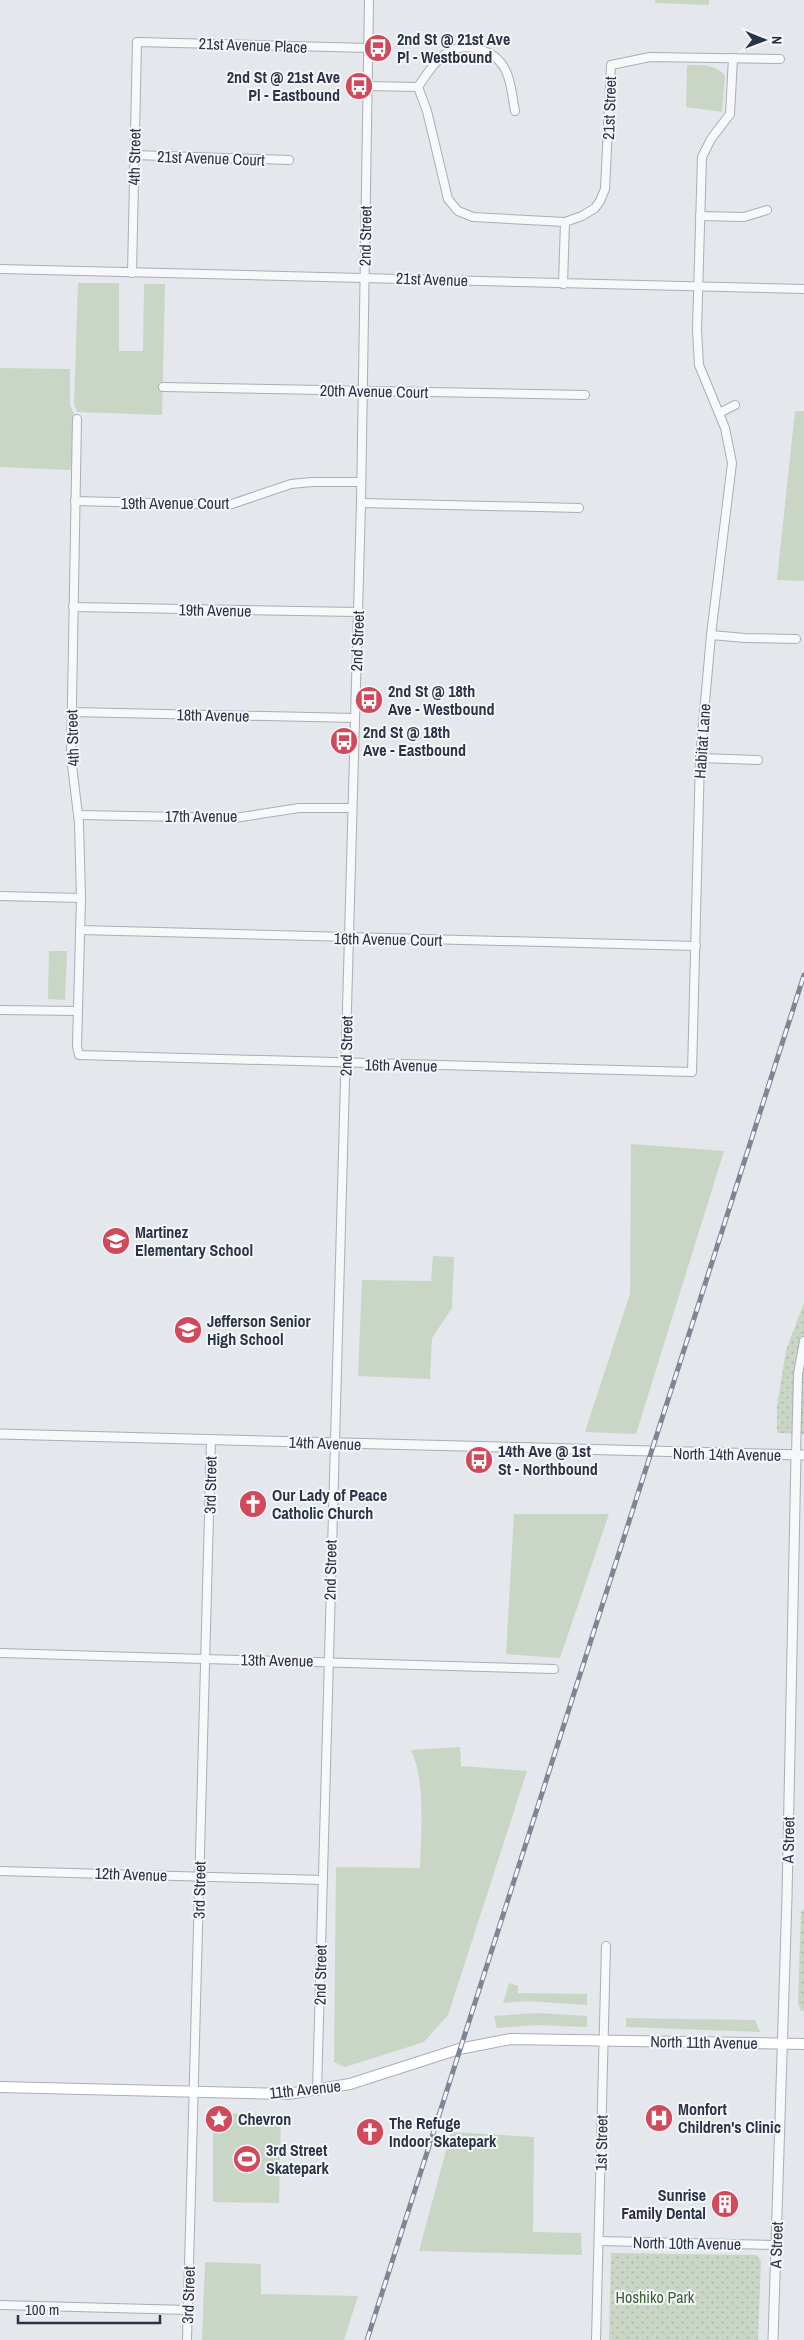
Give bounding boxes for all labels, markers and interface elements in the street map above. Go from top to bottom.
north arrow [739,15,789,65]
place label: 2nd St @ 21st Ave Pl - Westbound [397,28,510,68]
street label: 21st Avenue Place [198,32,308,58]
bus stop icon: 2nd St @ 21st Ave Pl - Westbound [363,33,393,63]
text: N [768,36,786,45]
place label: 2nd St @ 21st Ave Pl - Eastbound [227,66,340,106]
bus stop icon: 2nd St @ 21st Ave Pl - Eastbound [344,71,374,101]
street label: 21st Street [597,76,621,140]
street label: 4th Street [123,128,146,186]
street label: 21st Avenue Court [157,145,266,171]
street label: 2nd Street [353,205,377,266]
street label: 21st Avenue [396,267,468,291]
street label: 20th Avenue Court [320,379,429,403]
street label: 19th Avenue Court [121,492,230,514]
street label: 19th Avenue [178,598,252,622]
street label: 2nd Street [345,610,369,672]
place label: 2nd St @ 18th Ave - Westbound [388,680,494,720]
bus stop icon: 2nd St @ 18th Ave - Westbound [354,685,384,715]
street label: 18th Avenue [176,703,250,727]
street label: Habitat Lane [688,703,716,779]
street label: 4th Street [60,709,84,767]
place label: 2nd St @ 18th Ave - Eastbound [363,721,466,761]
bus stop icon: 2nd St @ 18th Ave - Eastbound [329,726,359,756]
street label: 17th Avenue [165,805,237,827]
street label: 16th Avenue Court [334,927,443,951]
street label: 2nd Street [334,1015,358,1076]
street label: 16th Avenue [364,1053,438,1077]
place label: Martinez Elementary School [135,1221,253,1261]
school or university icon: Martinez Elementary School [101,1226,131,1256]
place label: Jefferson Senior High School [207,1310,311,1350]
school or university icon: Jefferson Senior High School [173,1315,203,1345]
street label: 14th Avenue [288,1431,362,1455]
place label: 14th Ave @ 1st St - Northbound [498,1440,598,1480]
street label: North 14th Avenue [673,1442,781,1466]
bus stop icon: 14th Ave @ 1st St - Northbound [464,1445,494,1475]
street label: 3rd Street [198,1456,222,1514]
place label: Our Lady of Peace Catholic Church [272,1484,387,1524]
church icon: Our Lady of Peace Catholic Church [238,1489,268,1519]
street label: 2nd Street [318,1539,342,1600]
street label: 13th Avenue [240,1648,314,1672]
street label: A Street [777,1816,799,1865]
street label: 3rd Street [187,1861,211,1919]
street label: 12th Avenue [94,1862,168,1886]
street label: 2nd Street [308,1944,332,2005]
street label: North 11th Avenue [650,2030,758,2054]
street label: 11th Avenue [268,2074,342,2104]
place label: Monfort Children's Clinic [678,2098,781,2138]
hospital icon: Monfort Children's Clinic [644,2103,674,2133]
place icon: Chevron [204,2104,234,2134]
place label: Chevron [238,2108,291,2130]
place label: The Refuge Indoor Skatepark [389,2112,497,2152]
street label: 1st Street [590,2114,612,2171]
church icon: The Refuge Indoor Skatepark [355,2117,385,2147]
place label: 3rd Street Skatepark [266,2139,329,2179]
sports icon: 3rd Street Skatepark [232,2144,262,2174]
place label: Sunrise Family Dental [621,2184,706,2224]
building icon: Sunrise Family Dental [710,2189,740,2219]
street label: A Street [764,2221,788,2270]
street label: North 10th Avenue [633,2231,741,2255]
street label: 3rd Street [176,2265,200,2324]
park label: Hoshiko Park [616,2286,695,2308]
scale bar [18,2292,160,2324]
text: 100 m [25,2299,59,2320]

